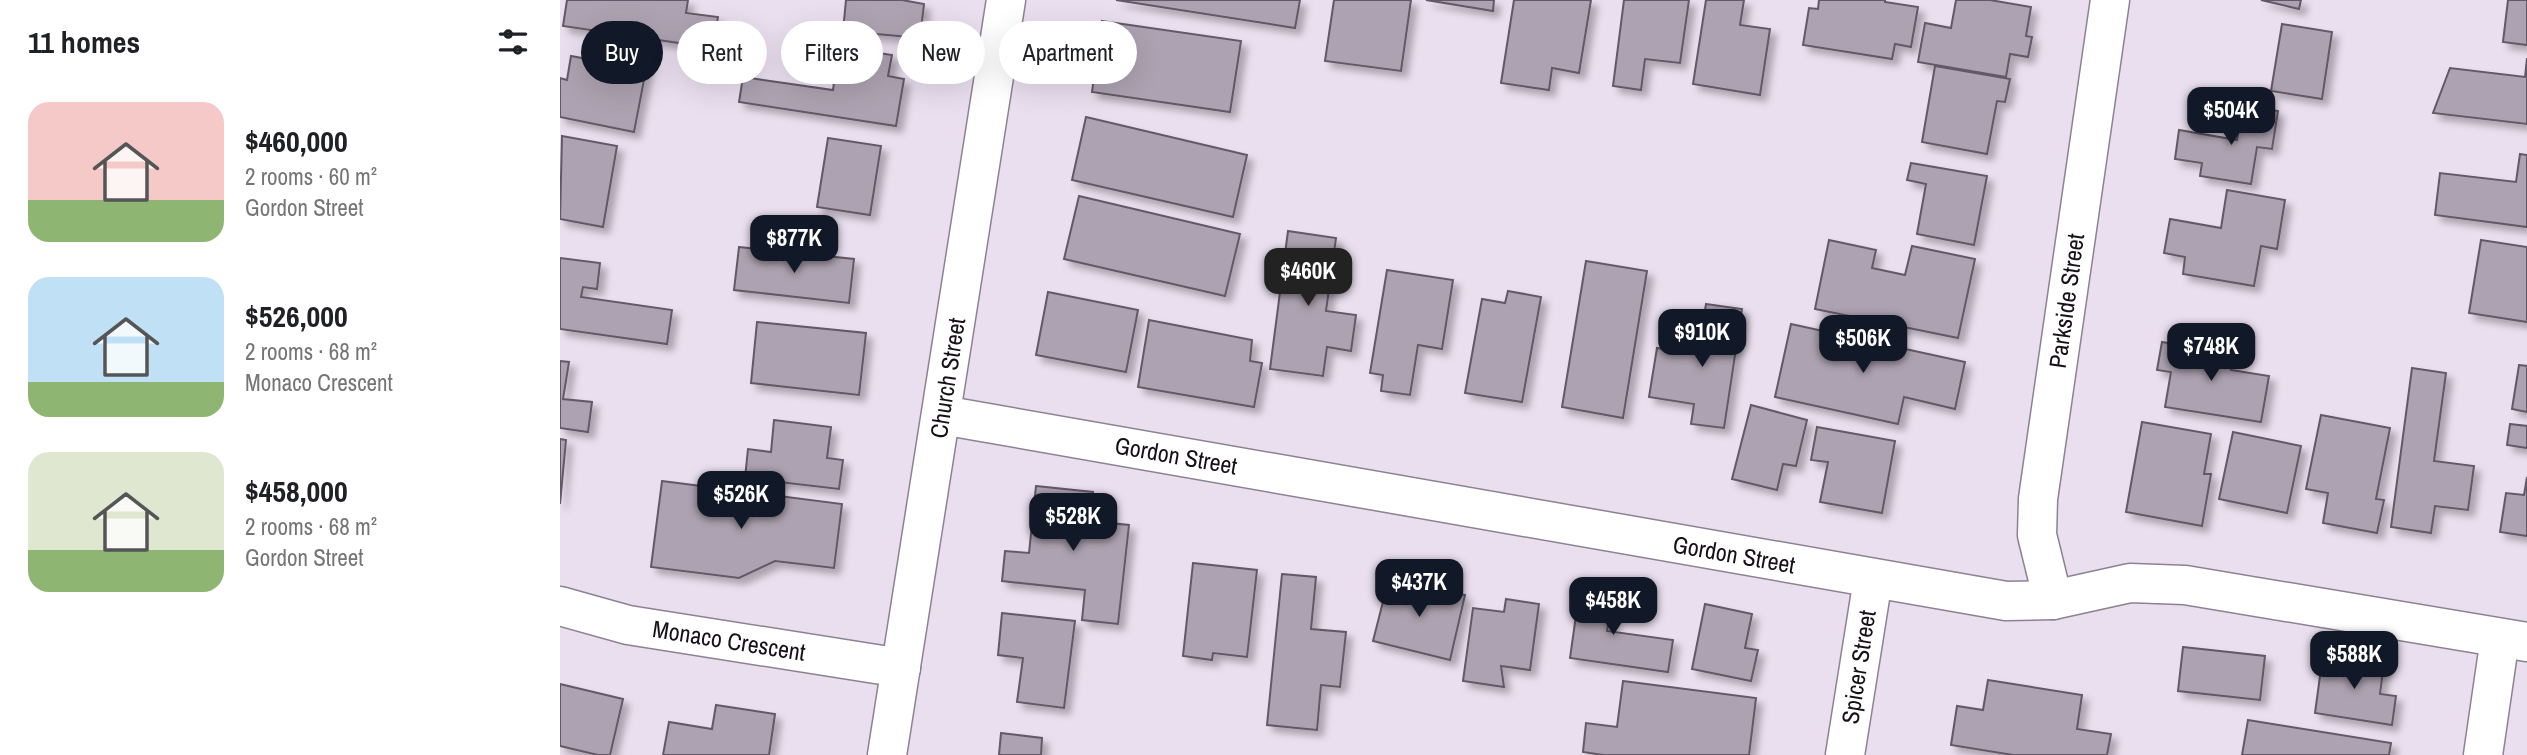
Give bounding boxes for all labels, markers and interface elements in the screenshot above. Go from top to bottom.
chip: Buy [581,21,663,84]
chip: Rent [677,21,767,84]
chip: Filters [781,21,883,84]
chip: New [897,21,985,84]
chip: Apartment [999,21,1137,84]
text: 11 homes [28,22,140,62]
icon: filters [494,23,532,61]
pin: $504K [2182,88,2280,147]
text: $504K [2203,94,2259,125]
text: $460,000 [245,121,348,161]
icon: home [84,130,168,214]
text: 2 rooms · 60 m² [245,161,377,192]
text: Gordon Street [245,192,363,223]
pin: $877K [745,216,843,275]
text: $877K [766,222,822,253]
street label: Parkside Street [2041,231,2091,370]
pin: $460K [1259,248,1357,308]
text: $460K [1280,255,1336,286]
text: $526,000 [245,296,348,336]
icon: home [84,305,168,389]
pin: $910K [1653,310,1751,369]
street label: Church Street [922,315,972,440]
text: $910K [1674,316,1730,347]
pin: $506K [1814,316,1912,375]
text: $506K [1835,322,1891,353]
pin: $748K [2162,324,2260,383]
text: $748K [2183,330,2239,361]
text: 2 rooms · 68 m² [245,336,377,367]
text: Monaco Crescent [245,367,393,398]
street label: Gordon Street [1113,429,1240,482]
text: $458,000 [245,471,348,511]
pin: $526K [692,472,790,531]
text: $526K [713,478,769,509]
icon: home [84,480,168,564]
pin: $528K [1024,494,1122,553]
text: $528K [1045,500,1101,531]
text: 2 rooms · 68 m² [245,511,377,542]
street label: Gordon Street [1671,528,1798,581]
text: Gordon Street [245,542,363,573]
pin: $437K [1370,560,1468,619]
text: $437K [1391,566,1447,597]
pin: $458K [1564,578,1662,637]
text: $458K [1585,584,1641,615]
street label: Spicer Street [1833,607,1883,726]
street label: Monaco Crescent [650,612,808,668]
pin: $588K [2305,632,2403,691]
text: $588K [2326,638,2382,669]

